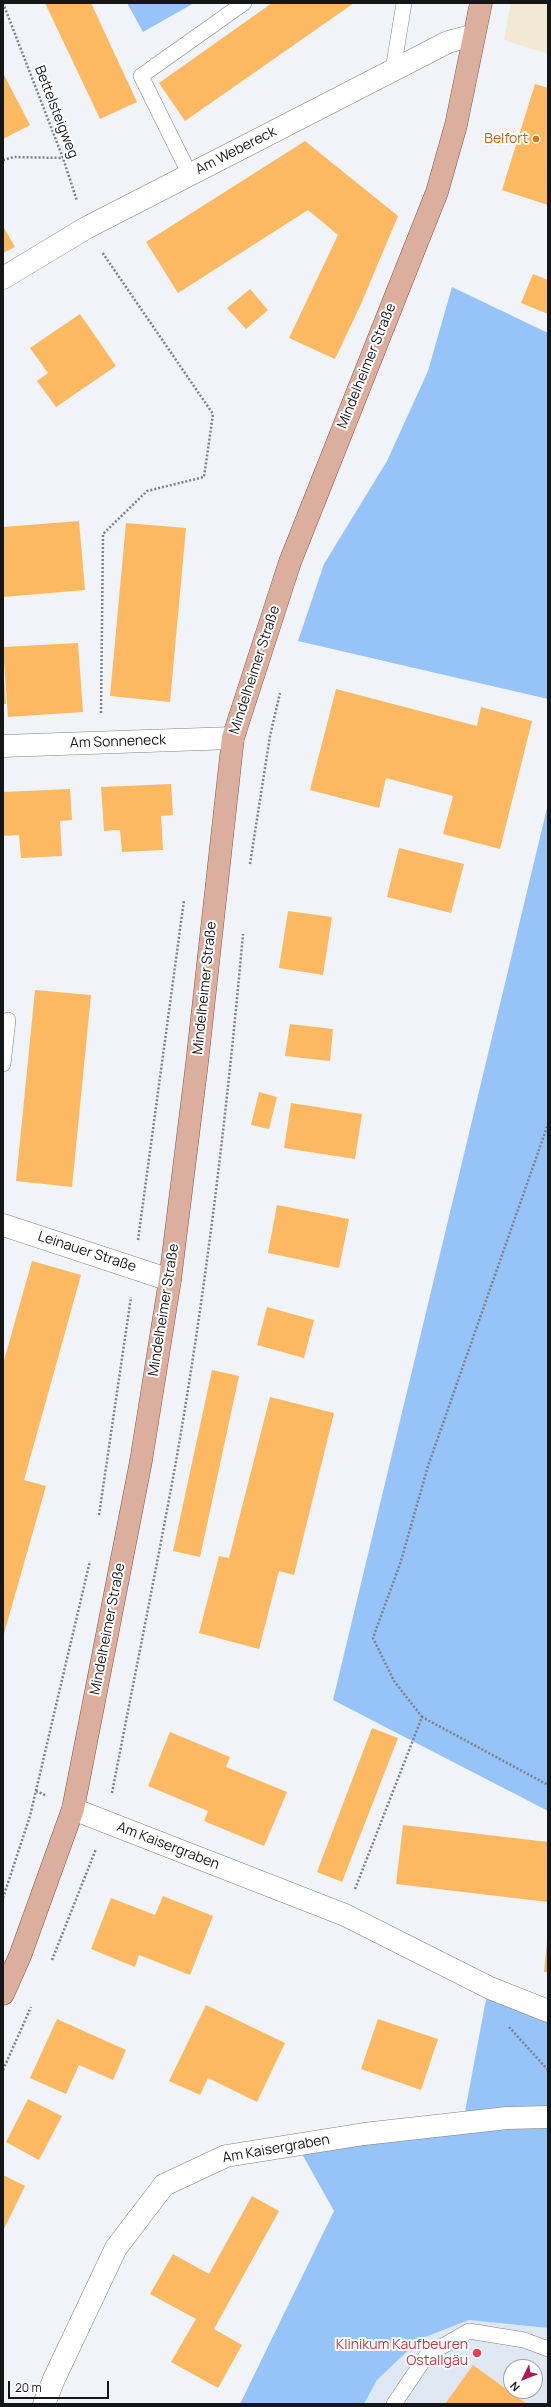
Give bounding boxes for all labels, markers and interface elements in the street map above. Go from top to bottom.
street label: Bettelsteigweg [31,63,81,161]
street label: Am Webereck [193,123,279,179]
place label: Belfort [484,131,528,147]
marker: Belfort [531,134,541,144]
street label: Mindelheimer Straße [334,301,400,431]
street label: Mindelheimer Straße [226,604,284,736]
street label: Am Sonneneck [70,732,166,752]
street label: Mindelheimer Straße [190,920,220,1056]
street label: Leinauer Straße [36,1228,138,1276]
street label: Mindelheimer Straße [145,1243,183,1377]
street label: Mindelheimer Straße [87,1562,129,1696]
street label: Am Kaisergraben [114,1819,222,1873]
street label: Am Kaisergraben [221,2131,331,2167]
place label: Klinikum Kaufbeuren Ostallgäu [336,2337,468,2370]
marker: Klinikum Kaufbeuren Ostallgäu [471,2347,483,2359]
north arrow [503,2359,543,2399]
scale bar [10,2373,111,2399]
text: 20 m [15,2379,42,2396]
text: N [506,2379,523,2395]

